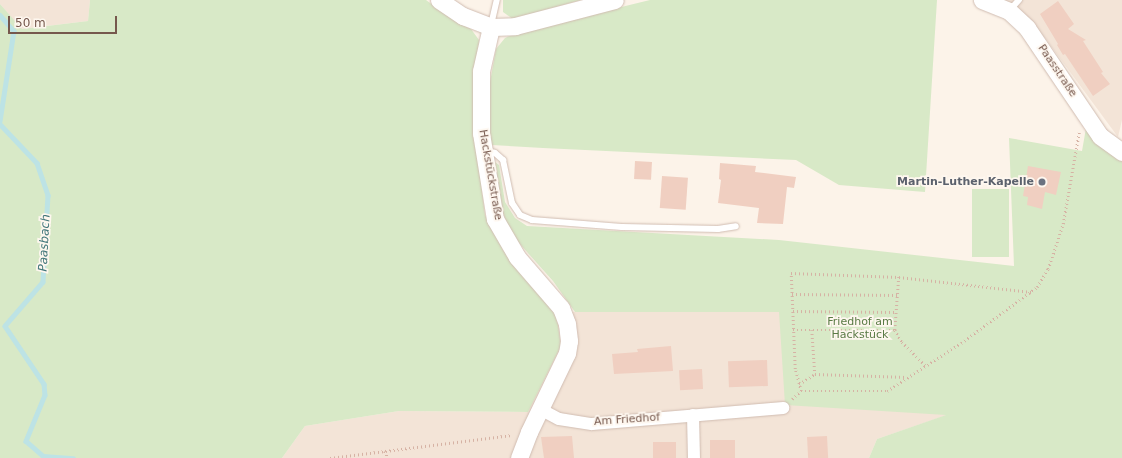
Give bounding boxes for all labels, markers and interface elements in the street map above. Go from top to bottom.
scale bar [10,8,119,34]
text: 50 m [15,16,46,30]
street label: Paasstraße [1035,42,1079,100]
street label: Hackstückstraße [476,129,504,221]
place label: Martin-Luther-Kapelle [897,175,1034,189]
marker: Martin-Luther-Kapelle [1037,177,1047,187]
water label: Paasbach [36,214,54,272]
park label: Friedhof am Hackstück [827,316,893,342]
street label: Am Friedhof [594,411,660,429]

